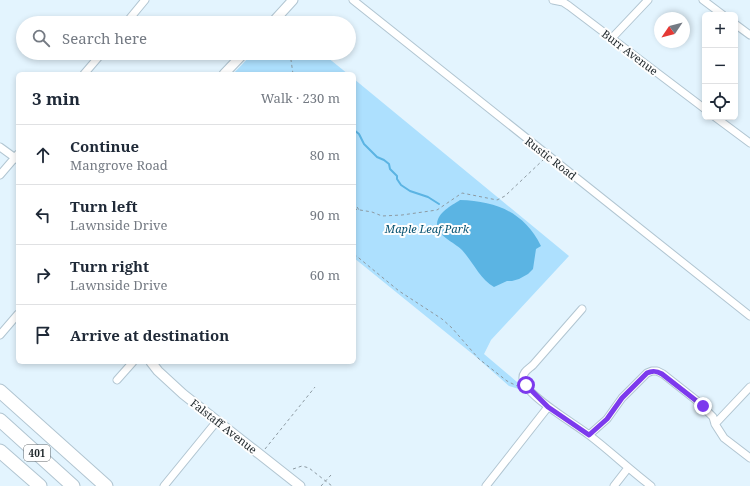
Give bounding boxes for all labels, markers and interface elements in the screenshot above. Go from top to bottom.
north arrow [654,12,690,48]
map controls [702,12,738,120]
button: + [702,12,738,48]
search box [16,16,356,60]
street label: Burr Avenue [599,26,661,78]
icon: search [30,27,52,49]
text: Search here [62,28,147,48]
button: − [702,48,738,84]
button: locate [702,84,738,120]
text: 3 min [32,87,80,110]
text: Walk · 230 m [261,89,340,107]
street label: Rustic Road [522,133,580,183]
text: Continue [70,136,139,156]
icon: ahead [32,144,54,166]
text: 80 m [310,146,340,164]
text: Mangrove Road [70,156,168,174]
text: Turn left [70,196,138,216]
icon: left [32,204,54,226]
text: 90 m [310,206,340,224]
text: Lawnside Drive [70,216,168,234]
park label: Maple Leaf Park [384,221,470,236]
text: Turn right [70,256,149,276]
icon: right [32,264,54,286]
text: 60 m [310,266,340,284]
text: Lawnside Drive [70,276,168,294]
icon: arrive [32,324,54,346]
text: Arrive at destination [70,325,229,345]
route start [517,376,535,394]
street label: Falstaff Avenue [188,395,260,457]
route end [694,397,712,415]
road number: 401 [24,445,50,461]

